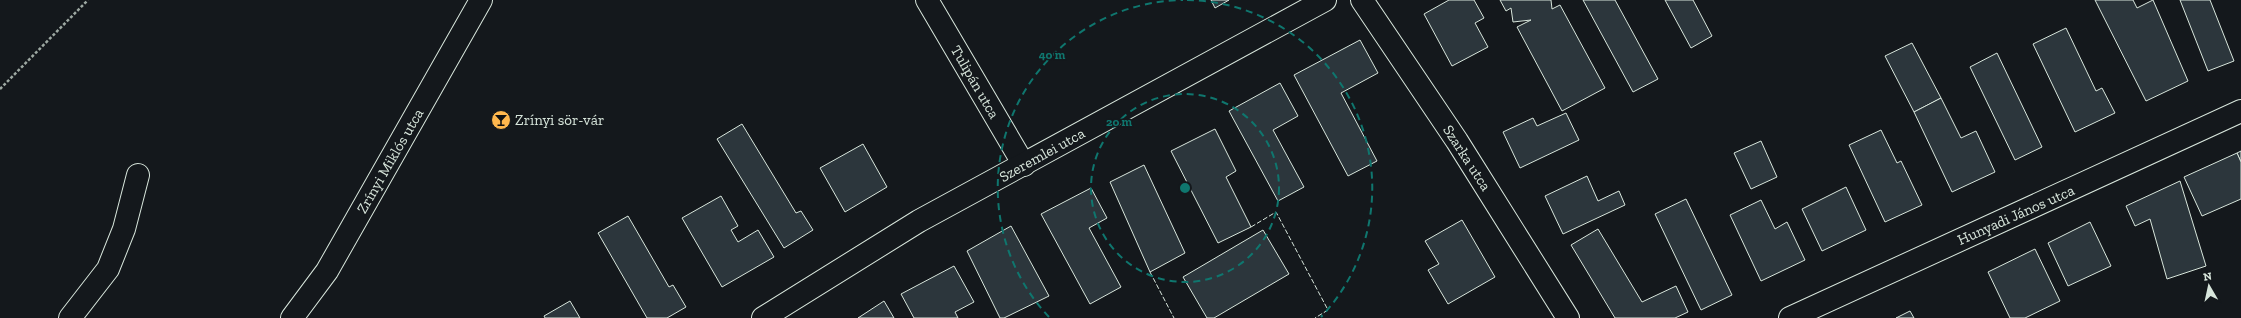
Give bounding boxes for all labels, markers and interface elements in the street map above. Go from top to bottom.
street label: Tulipán utca [947,42,1003,122]
text: 40 m [1039,48,1066,62]
street label: Zrínyi Miklós utca [353,106,427,216]
bar icon: Zrínyi sör-vár [490,109,512,131]
place label: Zrínyi sör-vár [515,111,604,129]
text: 20 m [1106,115,1133,129]
street label: Szarka utca [1439,122,1495,194]
street label: Szeremlei utca [996,124,1088,186]
centre of rings [1178,181,1192,195]
street label: Hunyadi János utca [1955,181,2077,249]
north arrow [2189,266,2229,306]
text: N [2202,269,2213,284]

